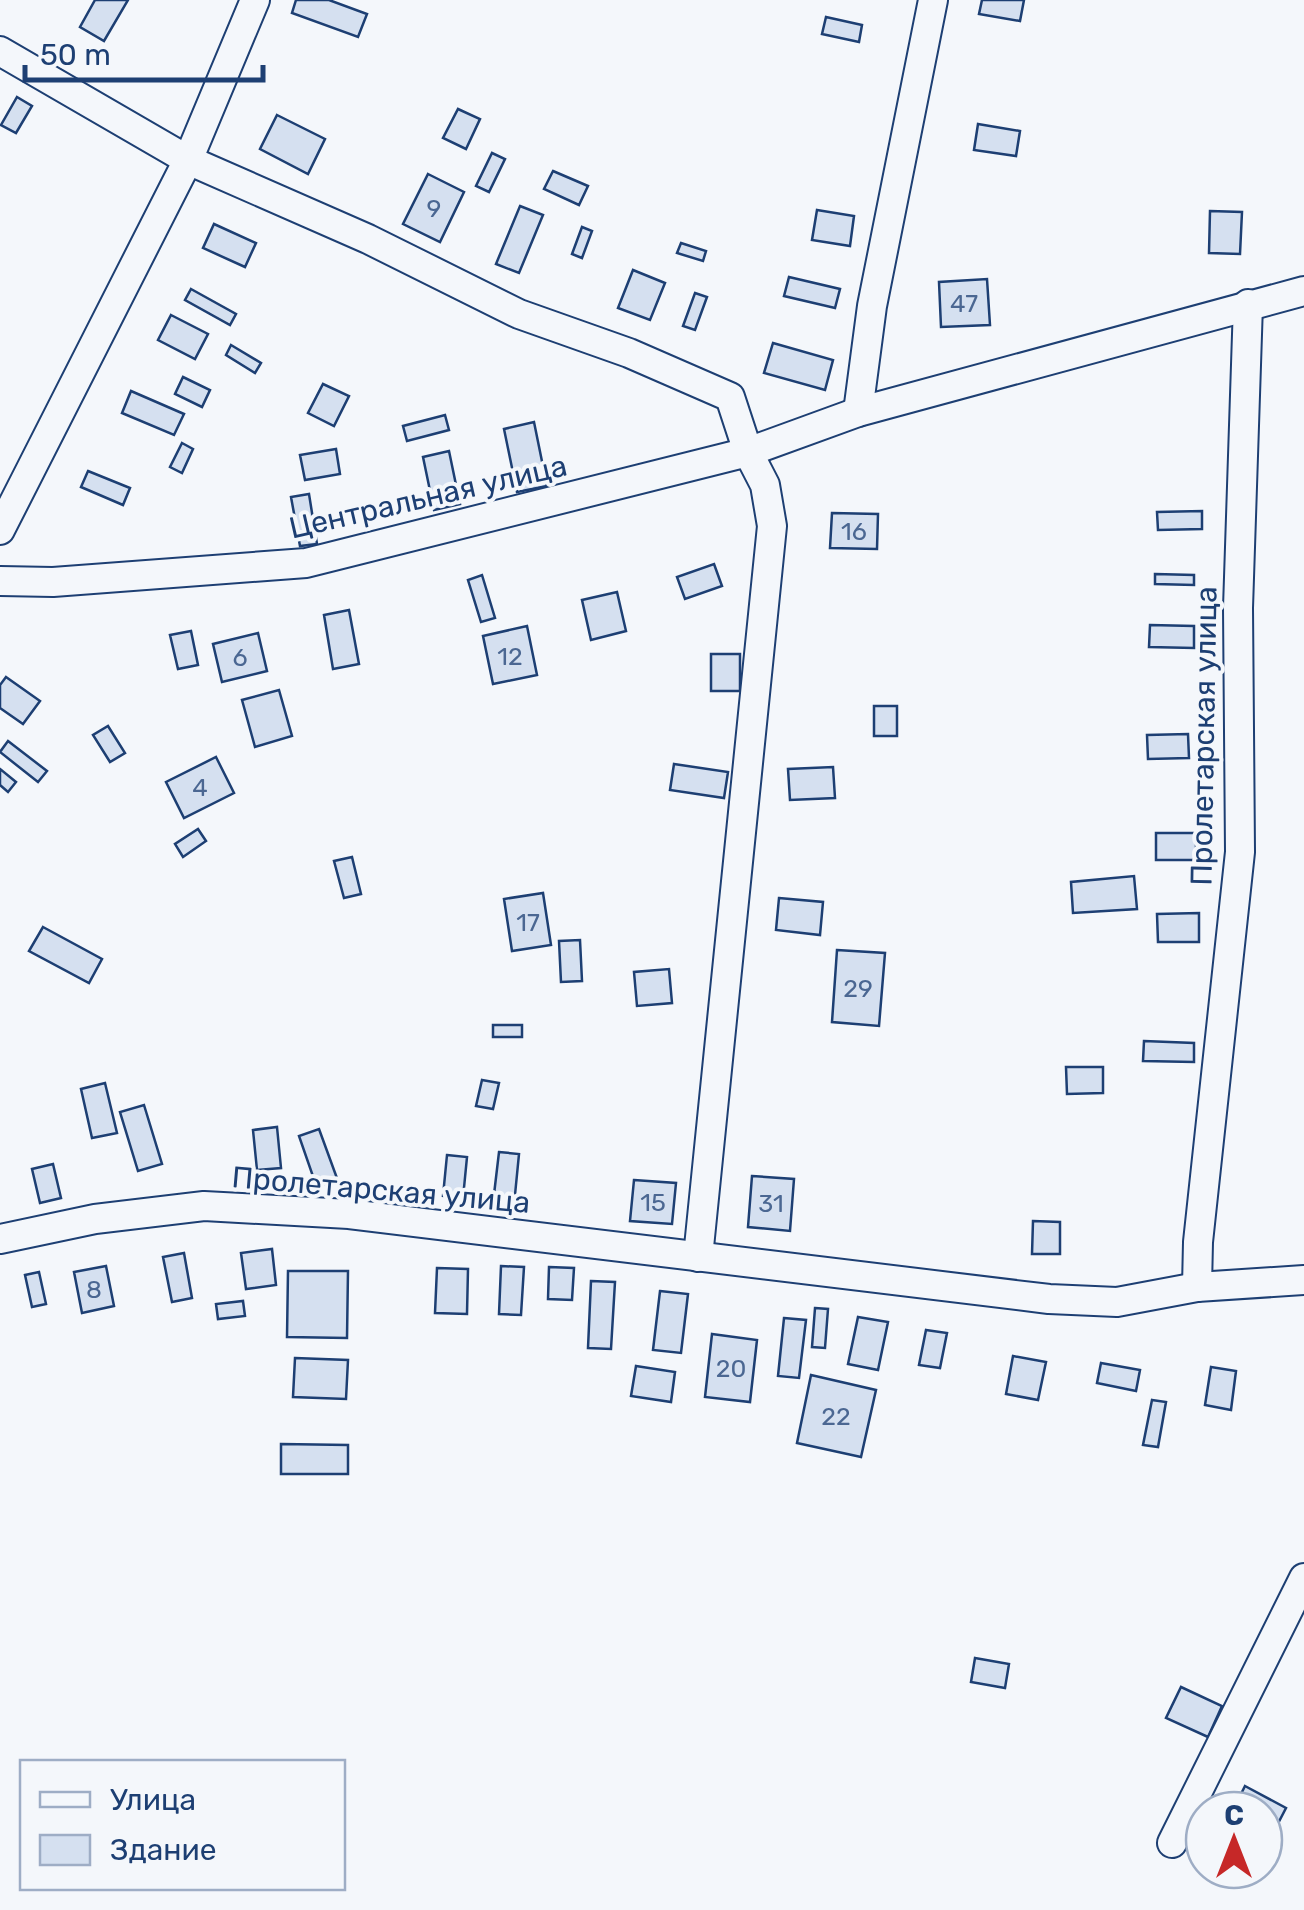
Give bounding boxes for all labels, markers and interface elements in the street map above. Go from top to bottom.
scale bar [25,20,262,82]
text: 50 m [40,37,111,73]
house number: 9 [427,194,441,223]
house number: 47 [950,289,978,318]
street label: Центральная улица [286,448,570,546]
house number: 16 [841,517,867,546]
street label: Пролетарская улица [1183,586,1225,886]
house number: 12 [497,642,523,671]
house number: 6 [232,643,248,672]
house number: 4 [192,773,208,802]
house number: 17 [516,908,540,937]
house number: 29 [843,974,873,1003]
street label: Пролетарская улица [230,1159,532,1221]
house number: 15 [640,1188,666,1217]
house number: 31 [758,1189,784,1218]
house number: 8 [86,1275,102,1304]
house number: 20 [716,1354,746,1383]
house number: 22 [821,1402,851,1431]
legend [20,1760,345,1890]
text: Улица [110,1782,196,1818]
north arrow [1184,1790,1284,1890]
text: С [1224,1799,1244,1832]
text: Здание [110,1832,217,1868]

